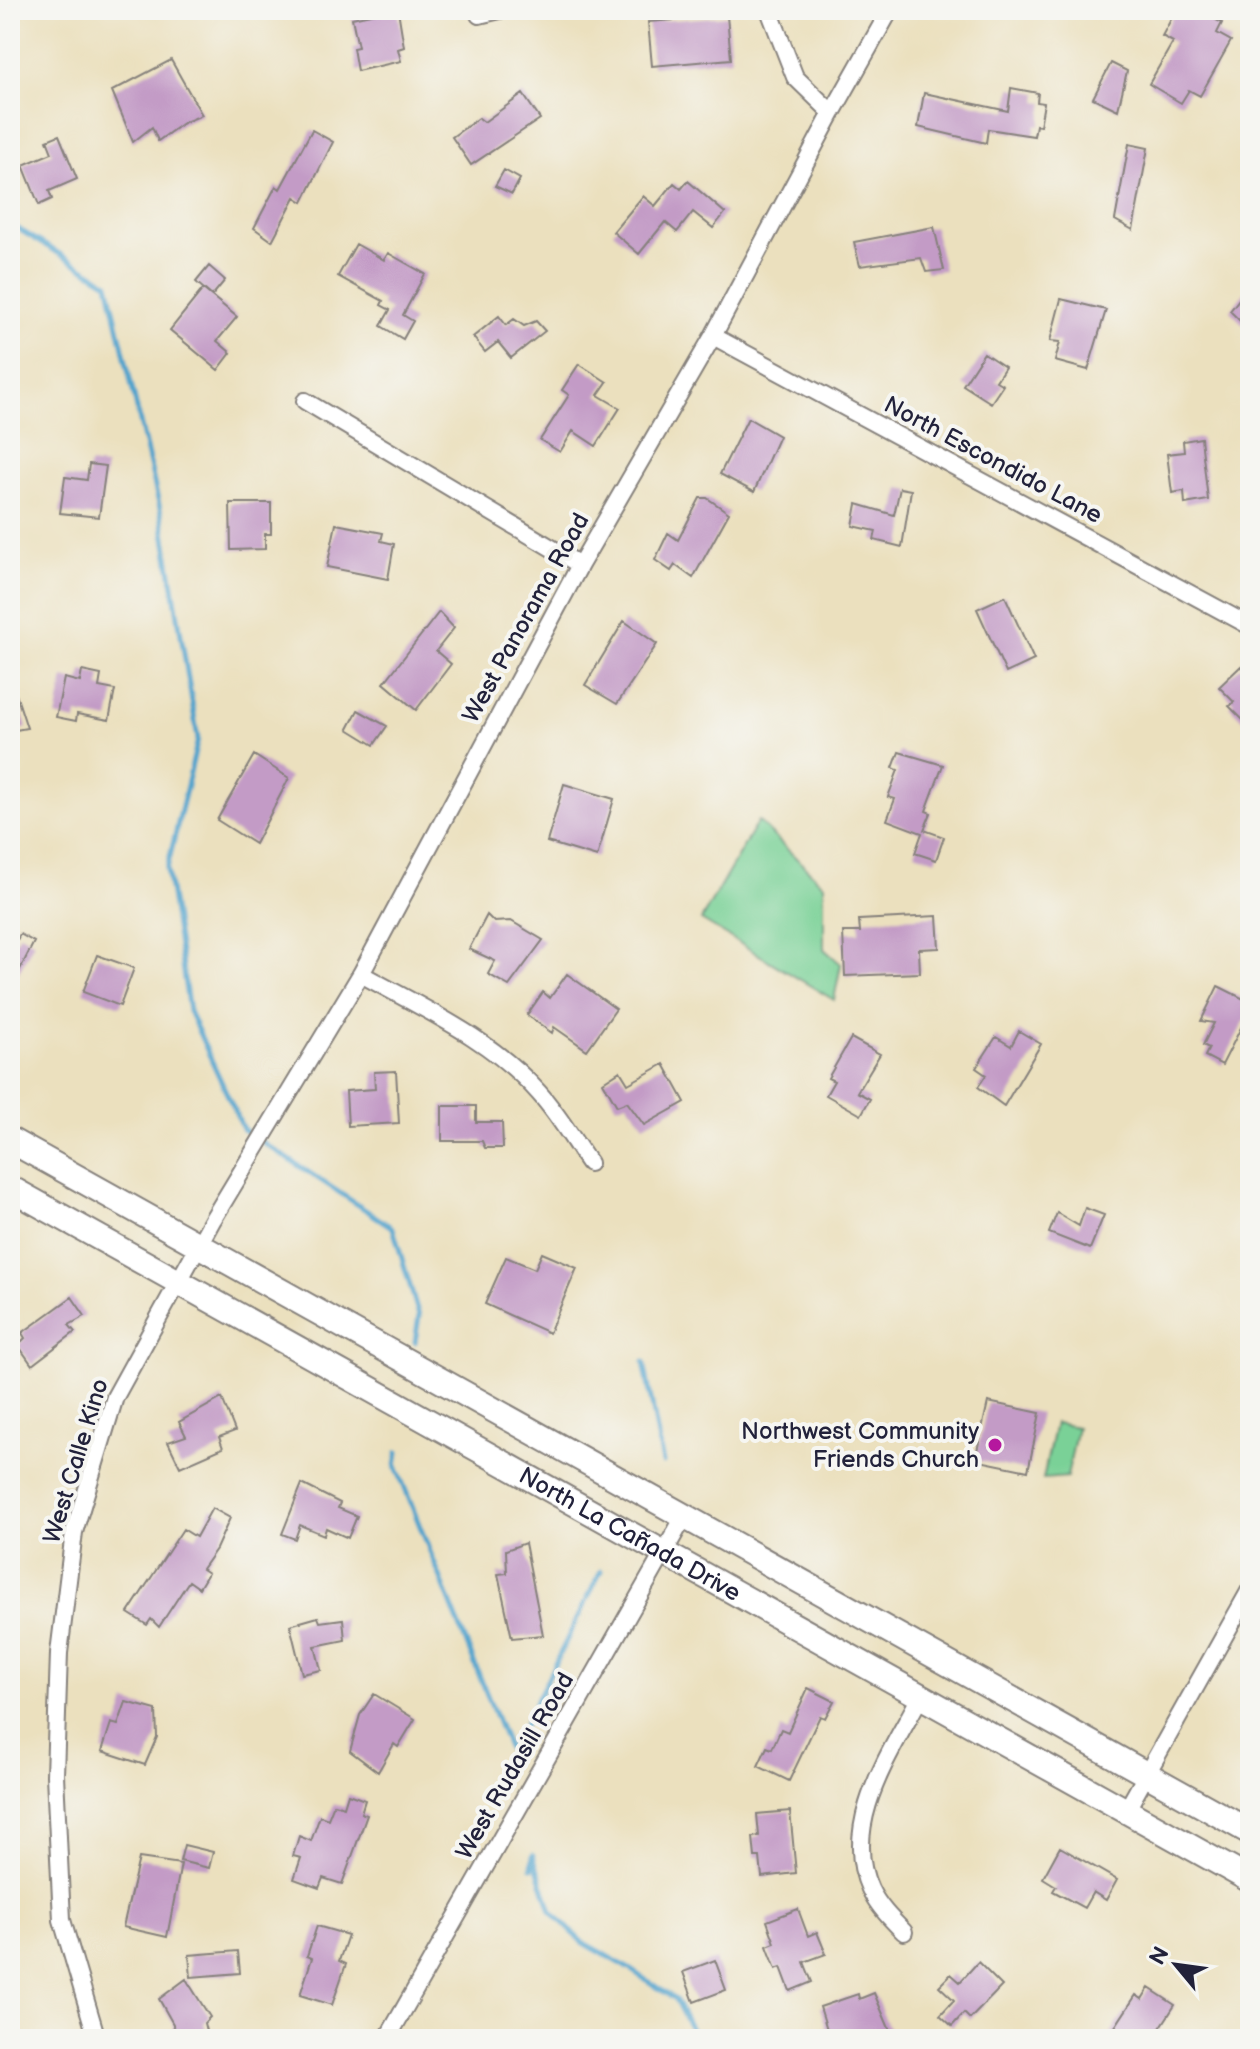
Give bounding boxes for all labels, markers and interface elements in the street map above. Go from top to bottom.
street label: North Escondido Lane [879,390,1107,530]
street label: West Panorama Road [456,508,596,728]
street label: West Calle Kino [37,1375,115,1547]
place label: Northwest Community Friends Church [741,1417,979,1474]
marker: Northwest Community Friends Church [986,1436,1004,1454]
street label: North La Cañada Drive [514,1461,746,1607]
street label: West Rudasill Road [450,1667,580,1865]
north arrow [1136,1925,1216,2005]
text: N [1144,1942,1176,1970]

